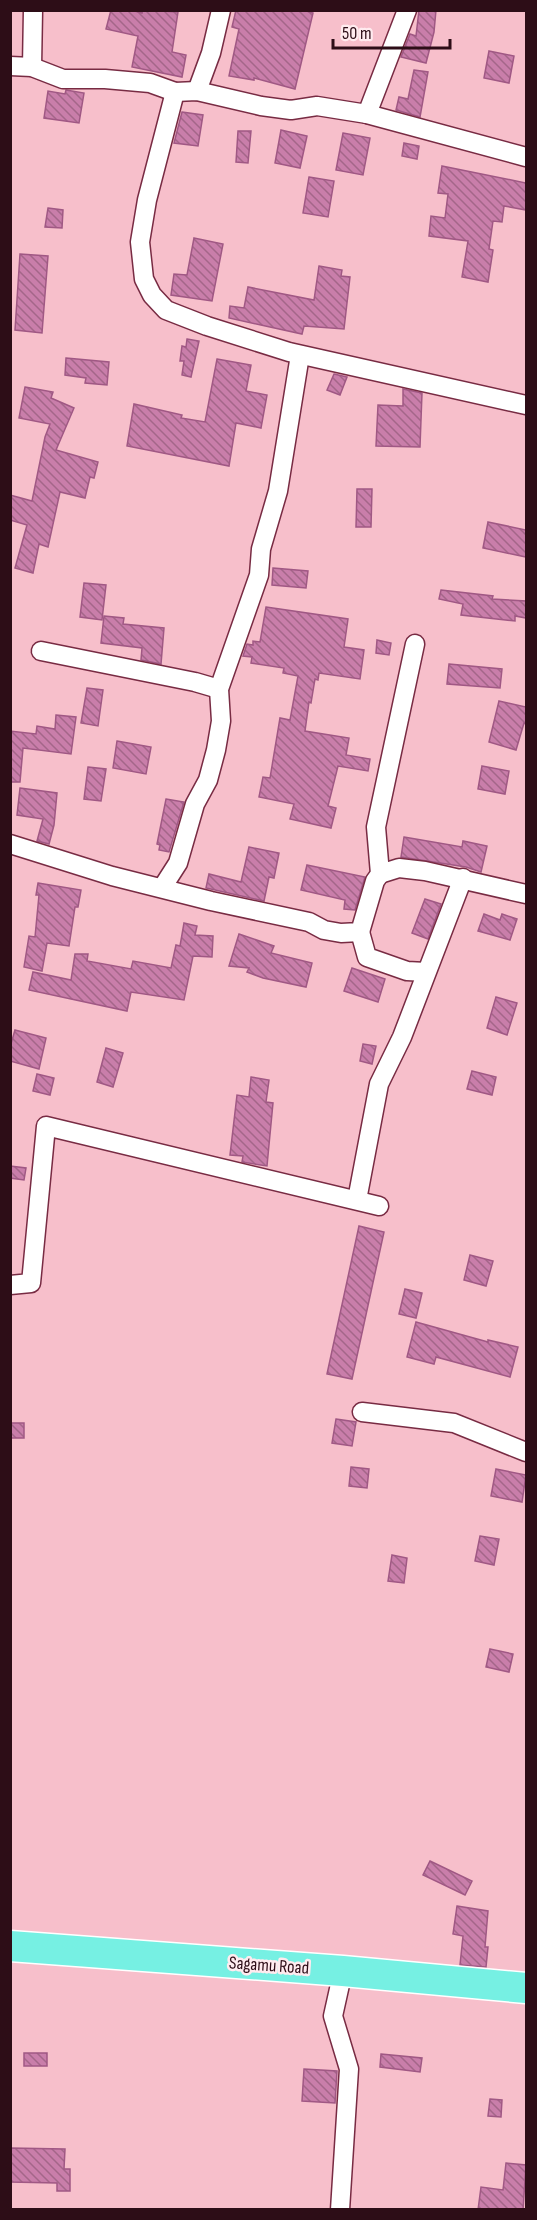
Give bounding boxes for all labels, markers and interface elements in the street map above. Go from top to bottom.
scale bar [333,12,450,50]
text: 50 m [342,23,372,44]
street label: Sagamu Road [228,1952,310,1979]

